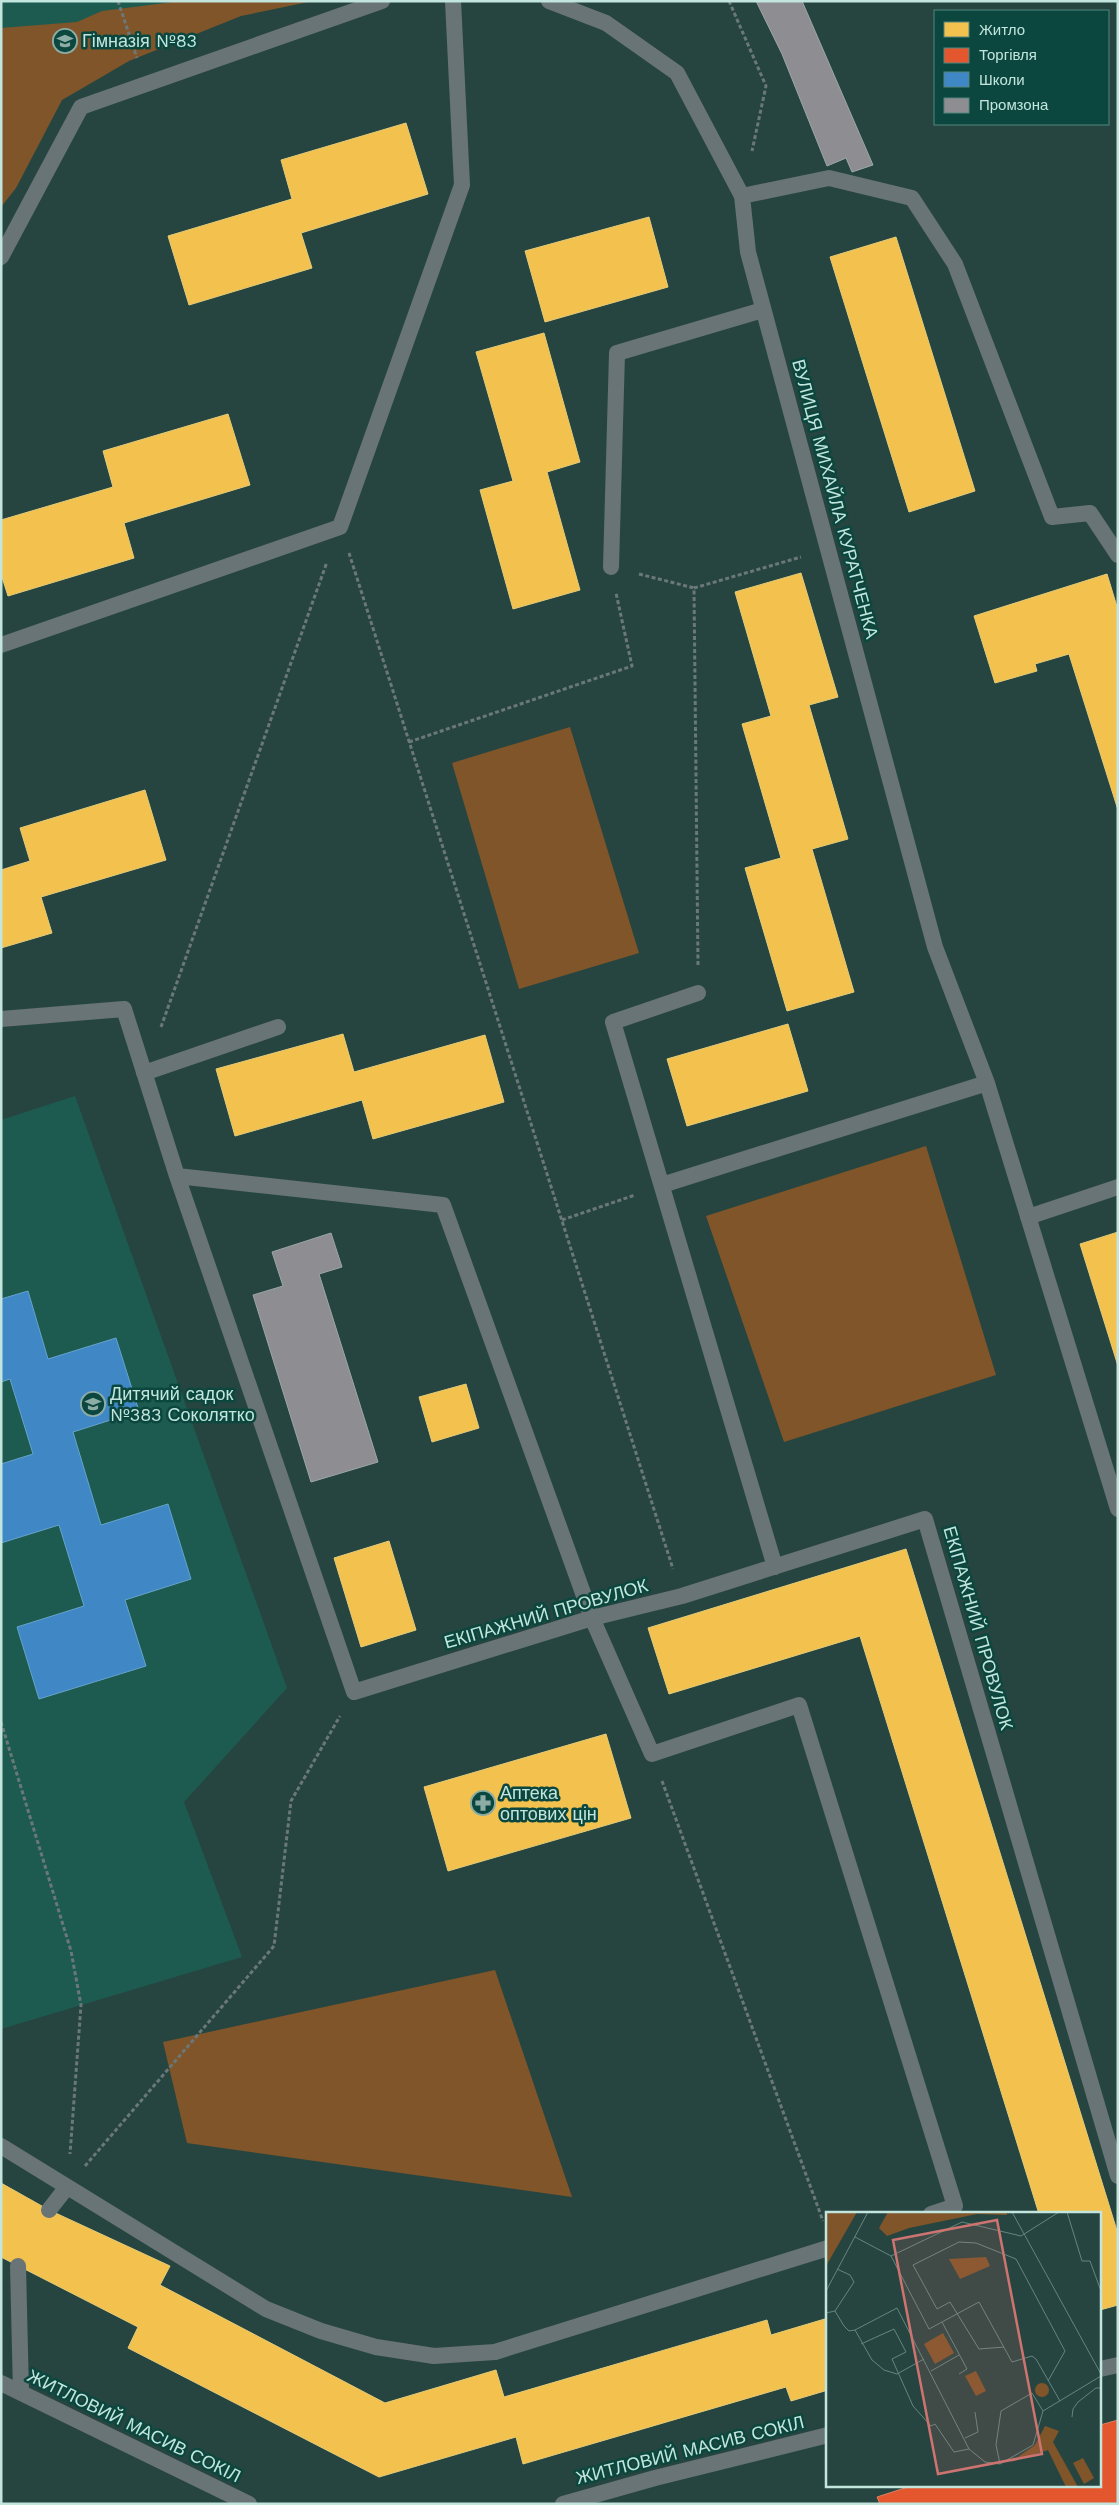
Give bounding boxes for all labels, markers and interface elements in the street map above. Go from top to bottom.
legend [934,10,1109,125]
text: Житло [979,21,1025,39]
school or university icon: Гімназія №83 [52,28,78,54]
place label: Гімназія №83 [82,30,197,51]
text: Торгівля [979,46,1037,64]
text: Школи [979,71,1025,89]
text: Промзона [979,96,1049,114]
street label: ВУЛИЦЯ МИХАЙЛА КУРАТЧЕНКА [788,357,883,641]
place label: Дитячий садок №383 Соколятко [110,1383,255,1425]
school or university icon: Дитячий садок №383 Соколятко [80,1391,106,1417]
street label: ЕКІПАЖНИЙ ПРОВУЛОК [939,1523,1018,1733]
street label: ЕКІПАЖНИЙ ПРОВУЛОК [441,1574,651,1653]
place label: Аптека оптових цін [500,1782,597,1824]
pharmacy icon: Аптека оптових цін [470,1790,496,1816]
inset map [826,2212,1102,2488]
street label: ЖИТЛОВИЙ МАСИВ СОКІЛ [24,2365,244,2486]
street label: ЖИТЛОВИЙ МАСИВ СОКІЛ [574,2411,806,2488]

